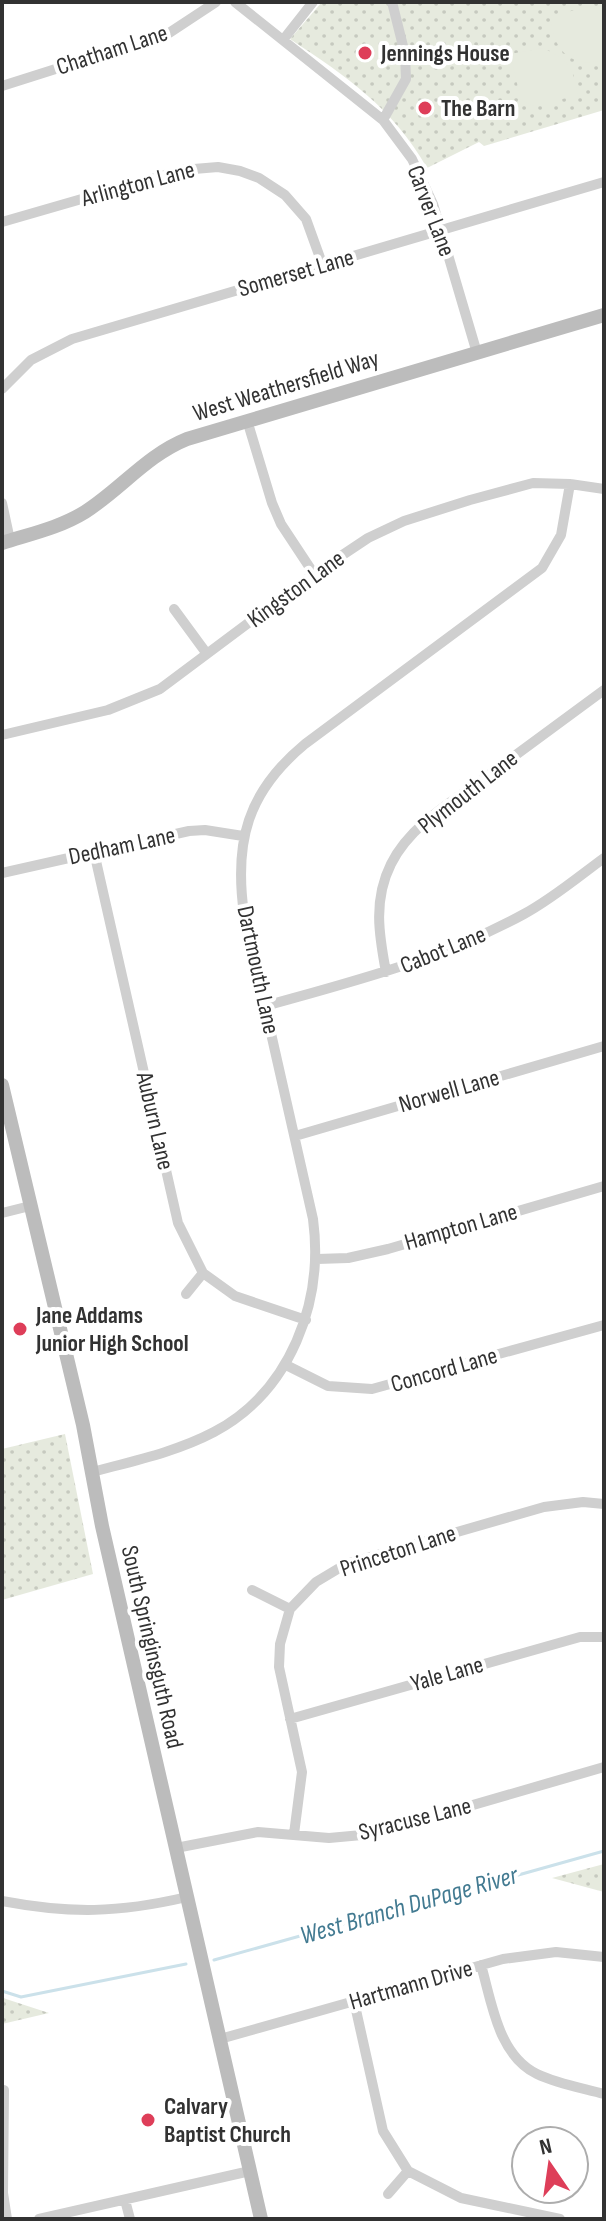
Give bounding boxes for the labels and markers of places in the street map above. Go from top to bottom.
place label: Jennings House [380,39,510,68]
marker: Jennings House [356,44,374,62]
place label: The Barn [441,94,515,123]
marker: The Barn [416,99,434,117]
place label: Jane Addams Junior High School [35,1301,189,1358]
marker: Jane Addams Junior High School [11,1320,29,1338]
place label: Calvary Baptist Church [164,2092,291,2149]
marker: Calvary Baptist Church [139,2111,157,2129]

